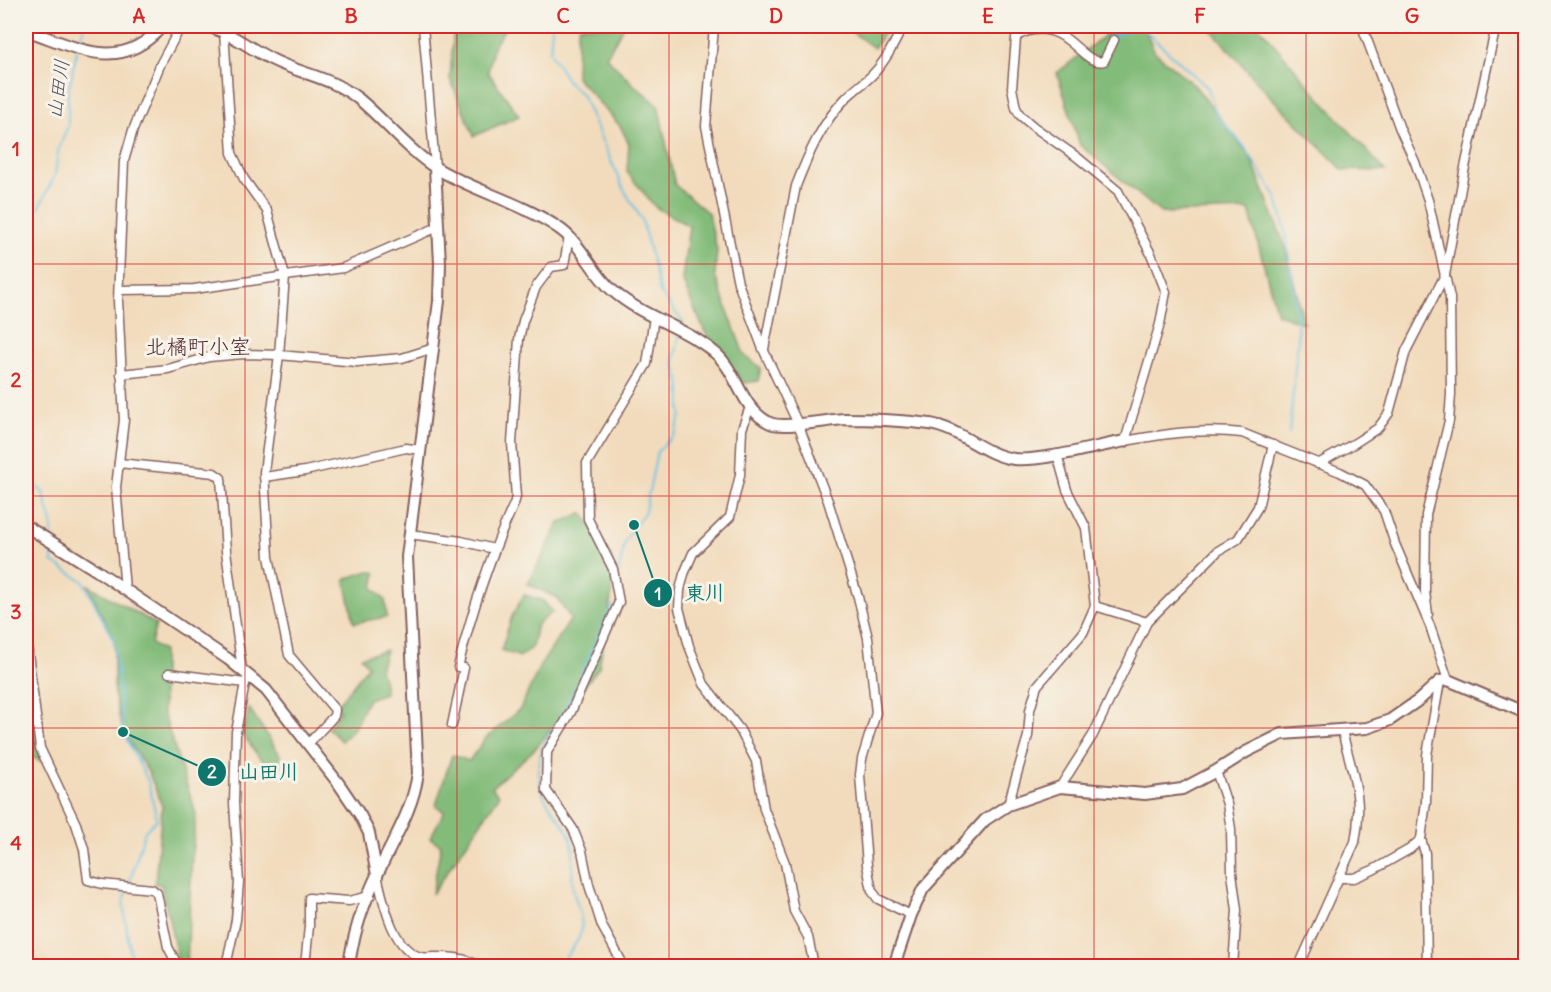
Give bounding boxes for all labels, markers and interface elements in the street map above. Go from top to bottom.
text: A [133,3,146,28]
text: B [344,3,358,28]
text: C [556,3,570,28]
text: D [769,3,783,28]
text: E [982,3,994,28]
text: F [1194,3,1206,28]
text: G [1405,3,1419,28]
water label: 山田川 [41,57,74,120]
text: 1 [12,136,20,161]
district label: 北橘町小室 [146,333,251,360]
text: 2 [11,367,22,392]
callout: 東川 [643,574,737,612]
text: 東川 [685,580,725,605]
text: 1 [654,582,662,605]
text: 3 [10,599,22,624]
callout: 山田川 [197,753,311,791]
text: 山田川 [239,759,299,784]
text: 2 [207,760,217,783]
text: 4 [10,830,22,855]

